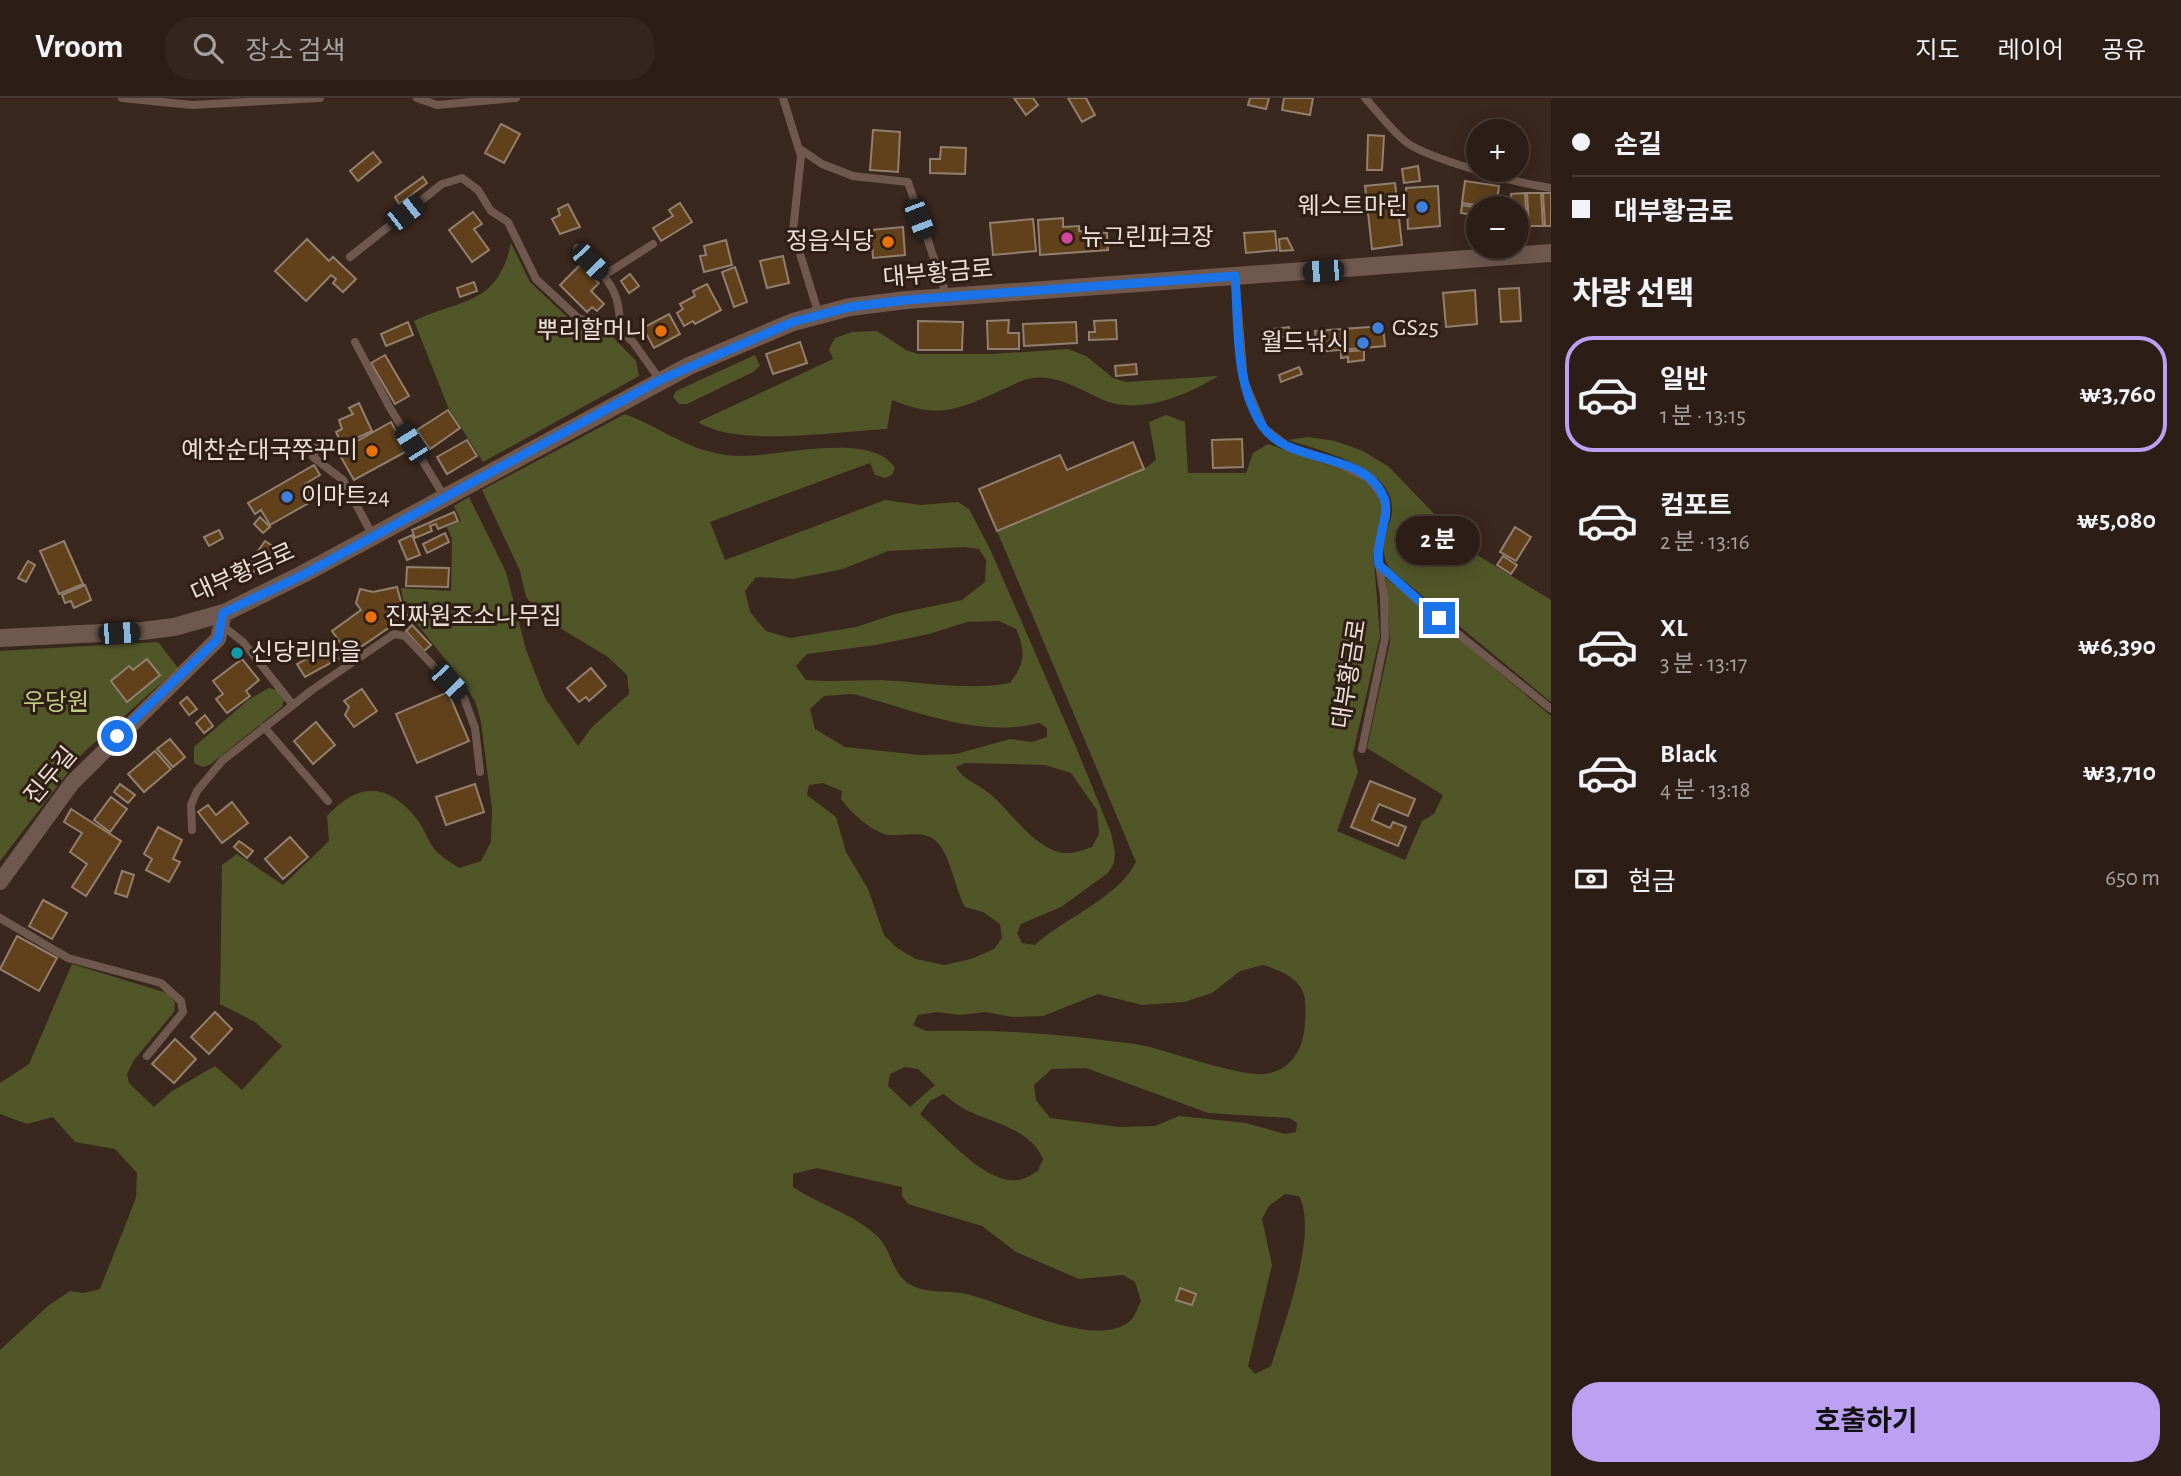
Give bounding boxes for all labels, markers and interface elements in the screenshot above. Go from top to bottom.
search box [165,17,655,80]
icon: search [189,29,227,67]
text: Vroom [35,31,123,64]
text: 장소 검색 [245,38,345,64]
text: 지도 [1915,39,1960,63]
text: 레이어 [1998,39,2064,63]
text: 공유 [2102,39,2146,63]
map controls [1466,119,1529,259]
button: + [1466,119,1529,182]
text: 손길 [1614,132,1662,158]
car [382,192,429,234]
place label: 웨스트마린 [1298,194,1408,219]
car [902,196,937,242]
button: − [1466,196,1529,259]
marker: 웨스트마린 [1414,199,1430,215]
text: 대부황금로 [1614,199,1734,225]
place label: 뉴그린파크장 [1081,224,1213,250]
place label: 정읍식당 [786,229,874,254]
marker: 뉴그린파크장 [1059,230,1075,246]
marker: 정읍식당 [880,234,896,250]
car [568,240,613,284]
street label: 대부황금로 [882,255,994,291]
car [1302,259,1345,283]
text: 차량 선택 [1572,278,1695,310]
place label: GS25 [1392,316,1439,340]
place label: 뿌리할머니 [537,317,647,343]
marker: GS25 [1370,320,1386,336]
marker: 뿌리할머니 [653,323,669,339]
place label: 월드낚시 [1261,330,1349,355]
marker: 월드낚시 [1355,335,1371,351]
icon: car [1576,363,1639,426]
text: 일반 [1660,367,1708,393]
text: ₩3,760 [2079,381,2156,407]
text: 1 분 · 13:15 [1660,405,1746,428]
car [391,420,432,466]
place label: 예찬순대국쭈꾸미 [181,438,358,463]
marker: 예찬순대국쭈꾸미 [364,443,380,459]
place label: 이마트24 [301,484,390,509]
marker: 이마트24 [279,489,295,505]
icon: car [1576,489,1639,552]
text: 컴포트 [1660,493,1732,519]
text: ₩5,080 [2077,507,2156,533]
callout: 2 분 [1397,517,1481,566]
text: 2 분 [1420,529,1456,552]
text: 2 분 · 13:16 [1660,531,1750,554]
street label: 대부황금로 [187,538,298,606]
route end [1423,602,1455,634]
place label: 진짜원조소나무집 [385,604,562,629]
marker: 진짜원조소나무집 [363,609,379,625]
icon: car [1576,615,1639,678]
text: XL [1660,615,1687,641]
street label: 대부황금로 [1328,617,1370,730]
car [98,621,141,645]
text: ₩6,390 [2078,633,2156,659]
place label: 신당리마을 [251,640,361,665]
marker: 신당리마을 [229,645,245,661]
text: 3 분 · 13:17 [1660,653,1747,676]
car [427,660,472,704]
park label: 우당원 [23,690,89,715]
route start [101,720,133,752]
icon: car [1576,741,1639,804]
text: Black [1660,741,1717,767]
street label: 진두길 [20,742,81,809]
text: ₩3,710 [2082,759,2156,785]
text: 4 분 · 13:18 [1660,779,1750,802]
icon: cash [1572,860,1610,898]
text: 650 m [2105,867,2160,890]
text: 현금 [1628,869,1676,895]
button: 호출하기 [1572,1382,2160,1462]

